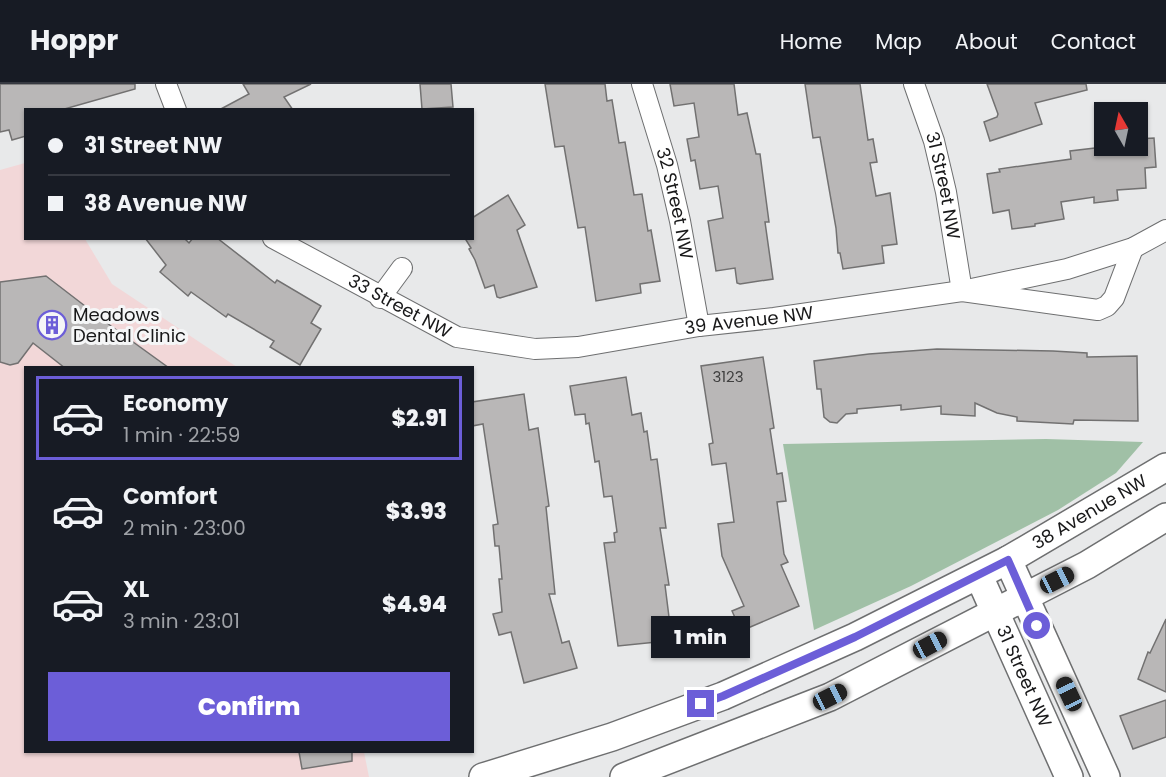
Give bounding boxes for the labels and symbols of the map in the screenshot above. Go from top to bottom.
north arrow [1094,102,1148,156]
street label: 31 Street NW [920,128,967,241]
street label: 32 Street NW [650,144,700,261]
street label: 33 Street NW [344,268,456,344]
street label: 39 Avenue NW [683,299,815,340]
place label: Meadows Dental Clinic [73,302,186,348]
building icon: Meadows Dental Clinic [36,309,68,341]
house number: 3123 [712,366,744,387]
street label: 38 Avenue NW [1027,468,1152,555]
car [1037,564,1077,596]
route start [1023,612,1050,639]
callout: 1 min [652,617,750,659]
street label: 31 Street NW [991,621,1058,731]
car [910,629,950,661]
car [1053,674,1085,714]
car [810,681,850,713]
route end [687,690,714,717]

